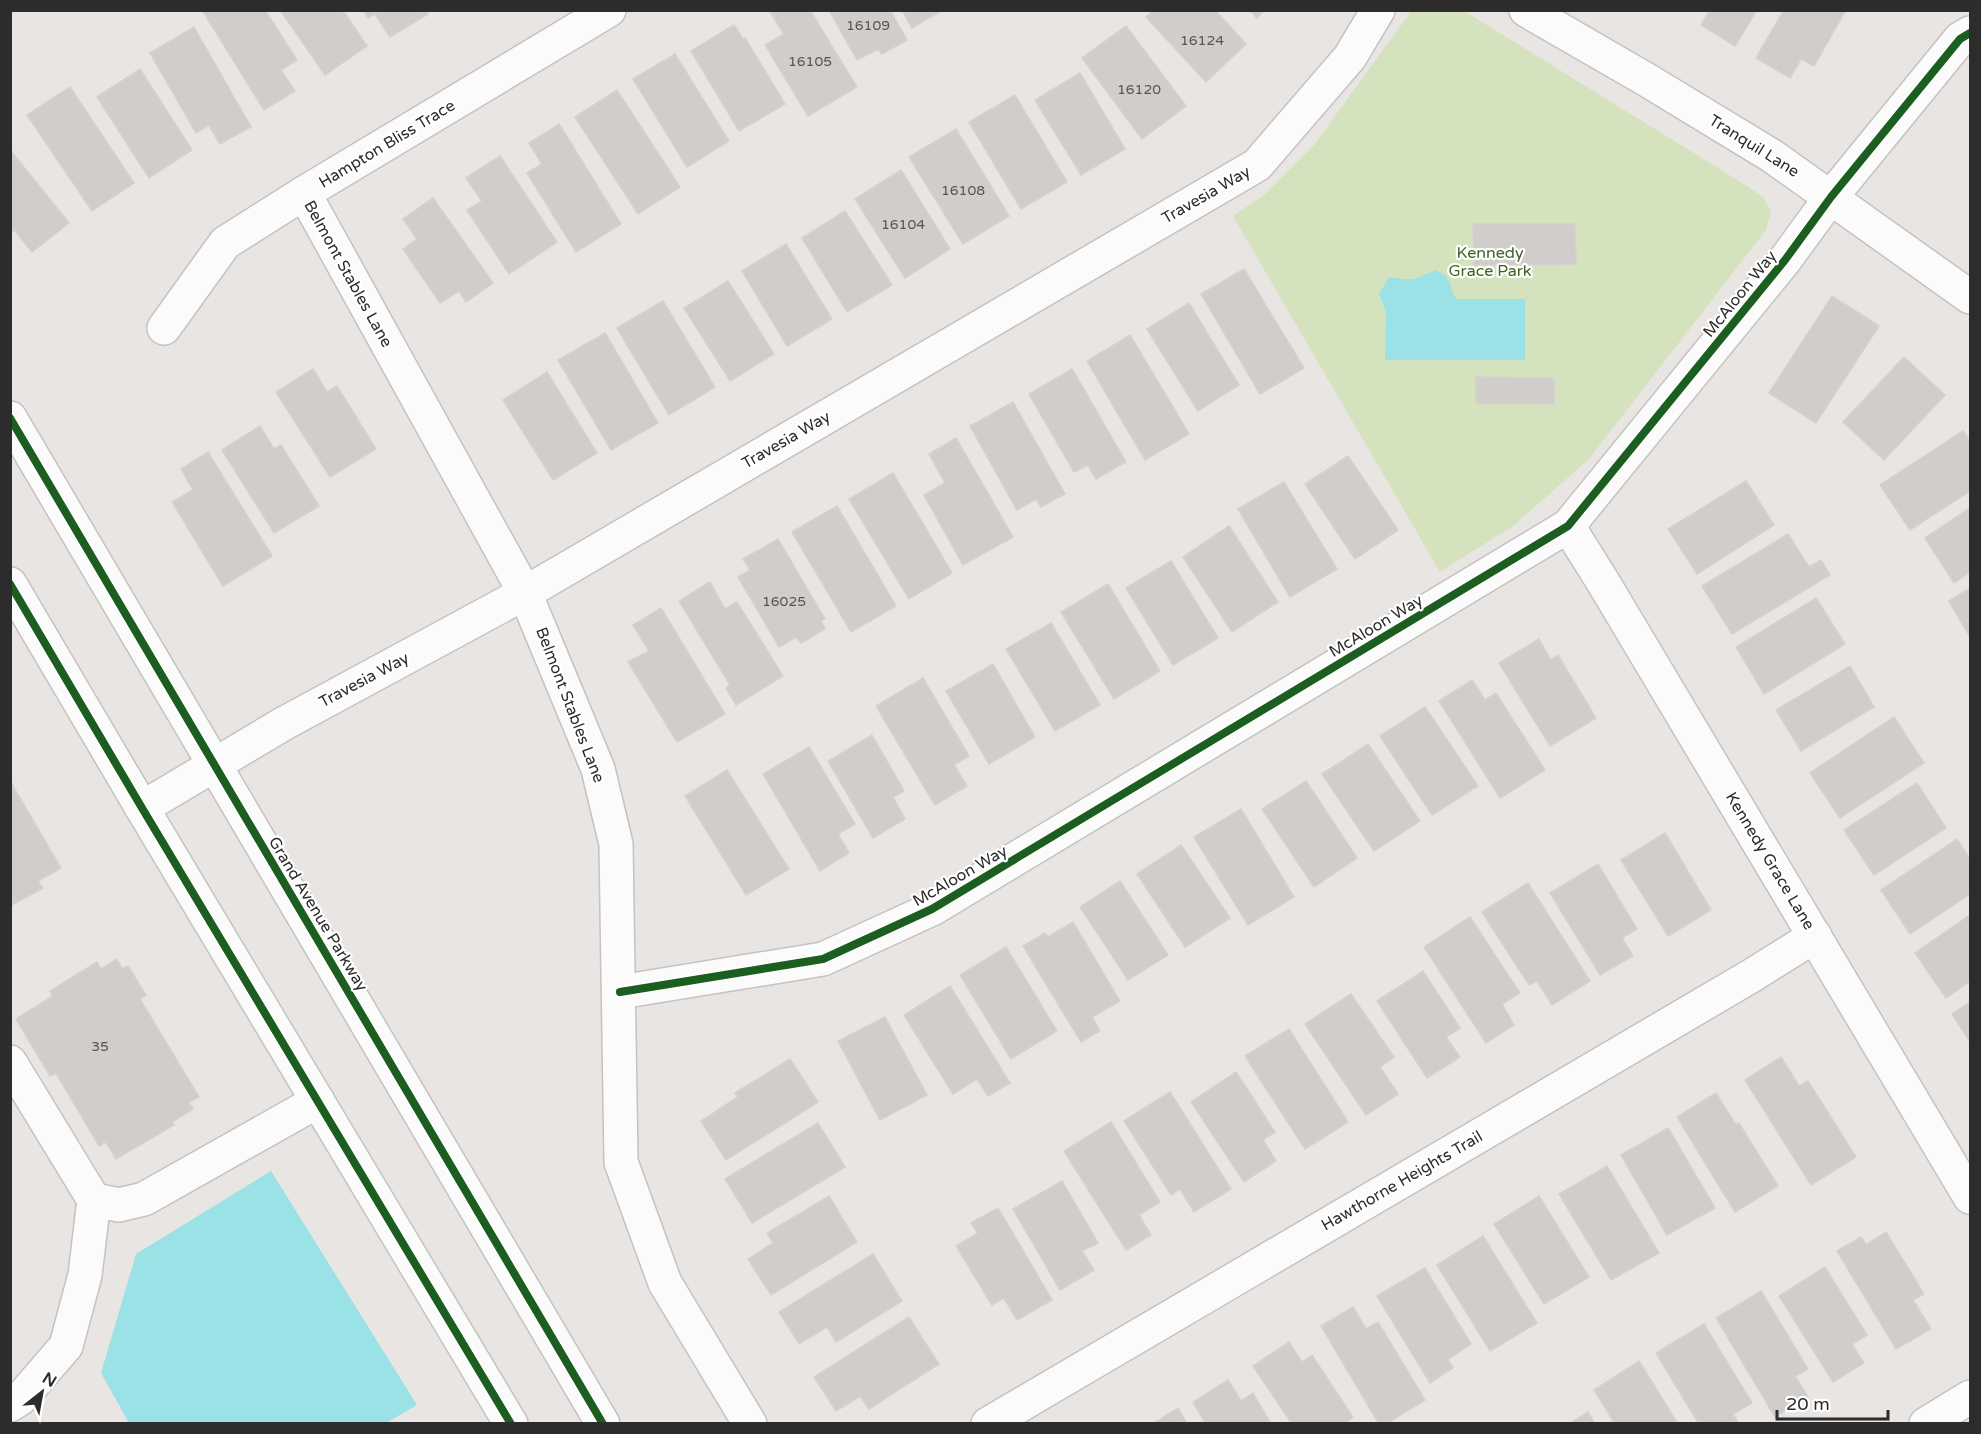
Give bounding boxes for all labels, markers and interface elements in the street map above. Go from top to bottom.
house number: 16109 [846,17,890,34]
house number: 16124 [1180,32,1224,49]
house number: 16105 [788,53,832,70]
house number: 16120 [1117,81,1161,98]
street label: Hampton Bliss Trace [315,95,459,193]
street label: Tranquil Lane [1705,110,1803,182]
street label: Travesia Way [1158,161,1254,228]
house number: 16108 [941,182,985,199]
street label: Belmont Stables Lane [299,197,397,351]
house number: 16104 [881,216,925,233]
park label: Kennedy Grace Park [1448,243,1532,281]
street label: McAloon Way [1699,246,1781,341]
street label: Travesia Way [738,406,834,473]
street label: McAloon Way [1325,590,1427,662]
house number: 16025 [762,593,806,610]
street label: Belmont Stables Lane [531,624,609,786]
street label: Travesia Way [316,648,413,712]
street label: Kennedy Grace Lane [1721,789,1819,933]
street label: Grand Avenue Parkway [264,833,372,995]
street label: McAloon Way [909,841,1011,911]
house number: 35 [91,1038,109,1055]
street label: Hawthorne Heights Trail [1318,1127,1486,1235]
north arrow [12,1362,72,1422]
text: N [39,1368,60,1392]
scale bar [1777,1383,1888,1421]
text: 20 m [1786,1393,1830,1415]

